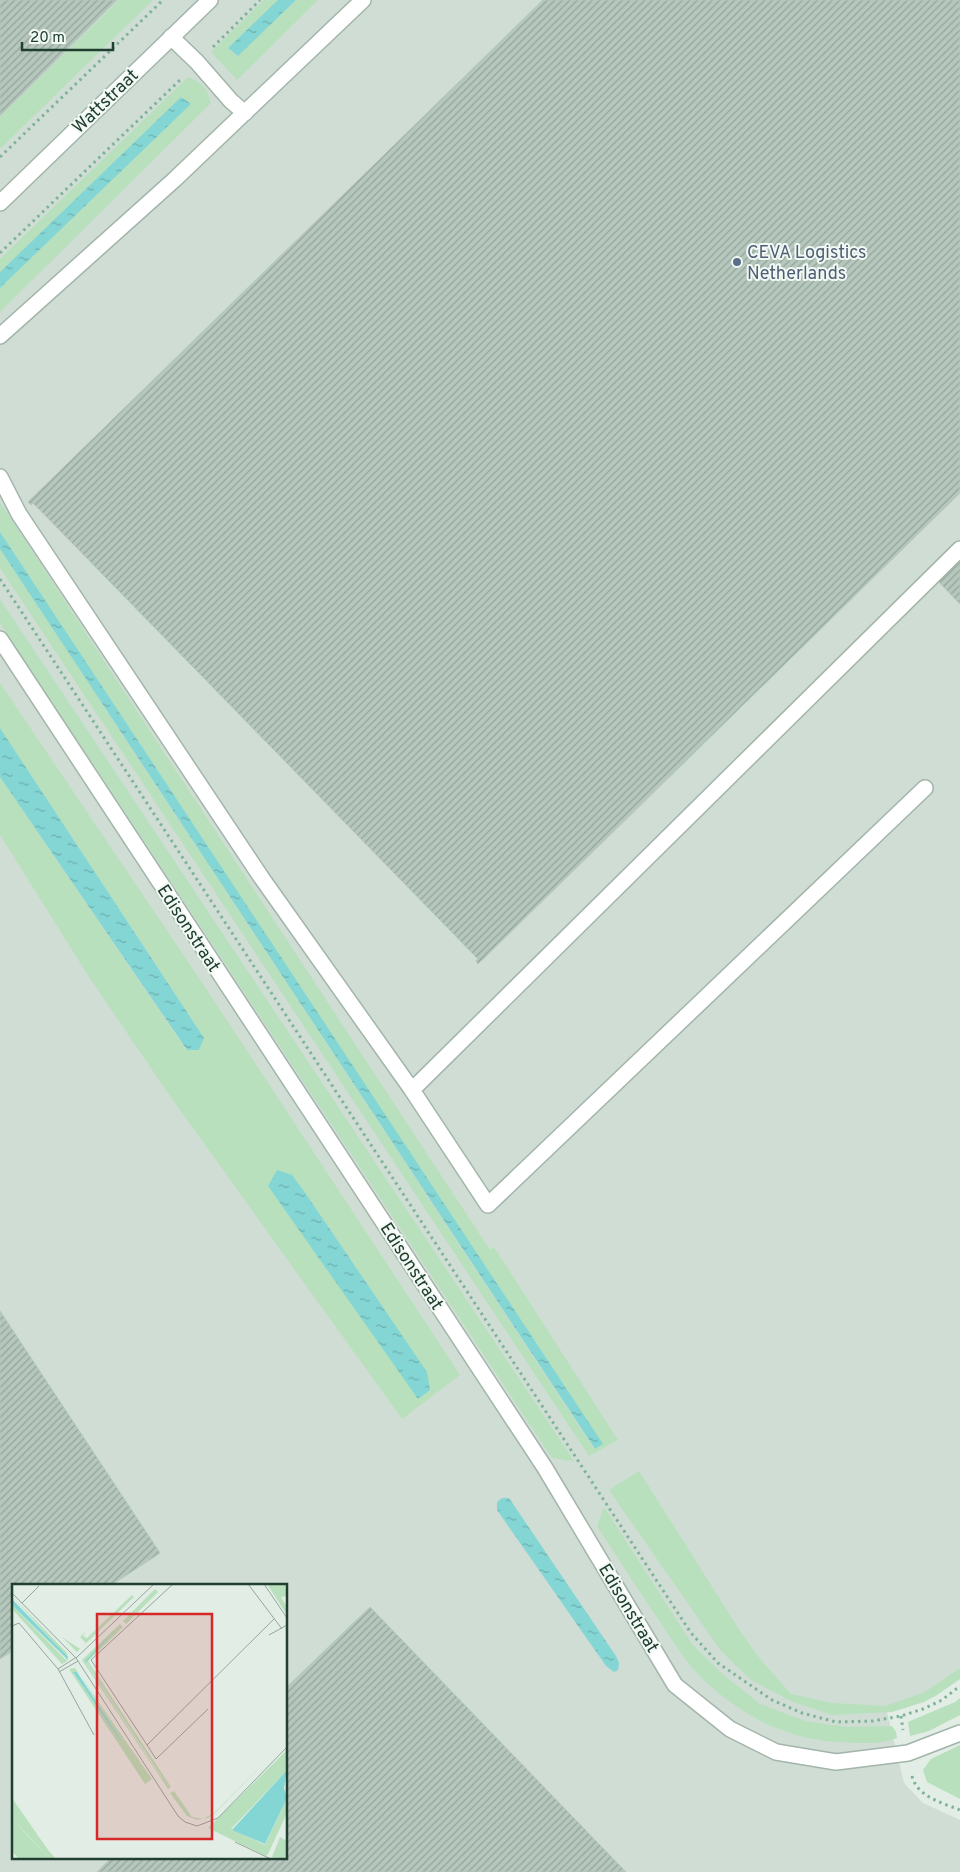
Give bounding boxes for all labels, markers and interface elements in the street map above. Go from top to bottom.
scale bar [22,20,114,52]
text: 20 m [30,29,65,48]
street label: Wattstraat [68,65,144,139]
place label: CEVA Logistics Netherlands [747,242,867,286]
marker: CEVA Logistics Netherlands [731,256,743,268]
street label: Edisonstraat [151,881,225,977]
street label: Edisonstraat [374,1219,448,1315]
street label: Edisonstraat [592,1560,663,1657]
inset map [12,1584,288,1860]

